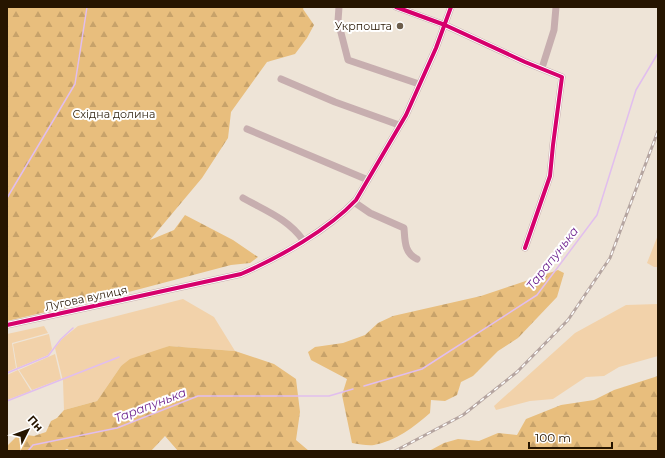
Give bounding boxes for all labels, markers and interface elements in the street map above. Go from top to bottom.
place label: Укрпошта [335,19,392,33]
marker: Укрпошта [395,21,405,31]
park label: Східна долина [73,107,155,121]
water label: Тарапунька [523,224,581,292]
street label: Лугова вулиця [43,282,129,314]
water label: Тарапунька [112,384,188,426]
north arrow [8,410,48,450]
text: Пн [25,412,46,434]
scale bar [529,424,612,450]
text: 100 m [535,430,571,445]

